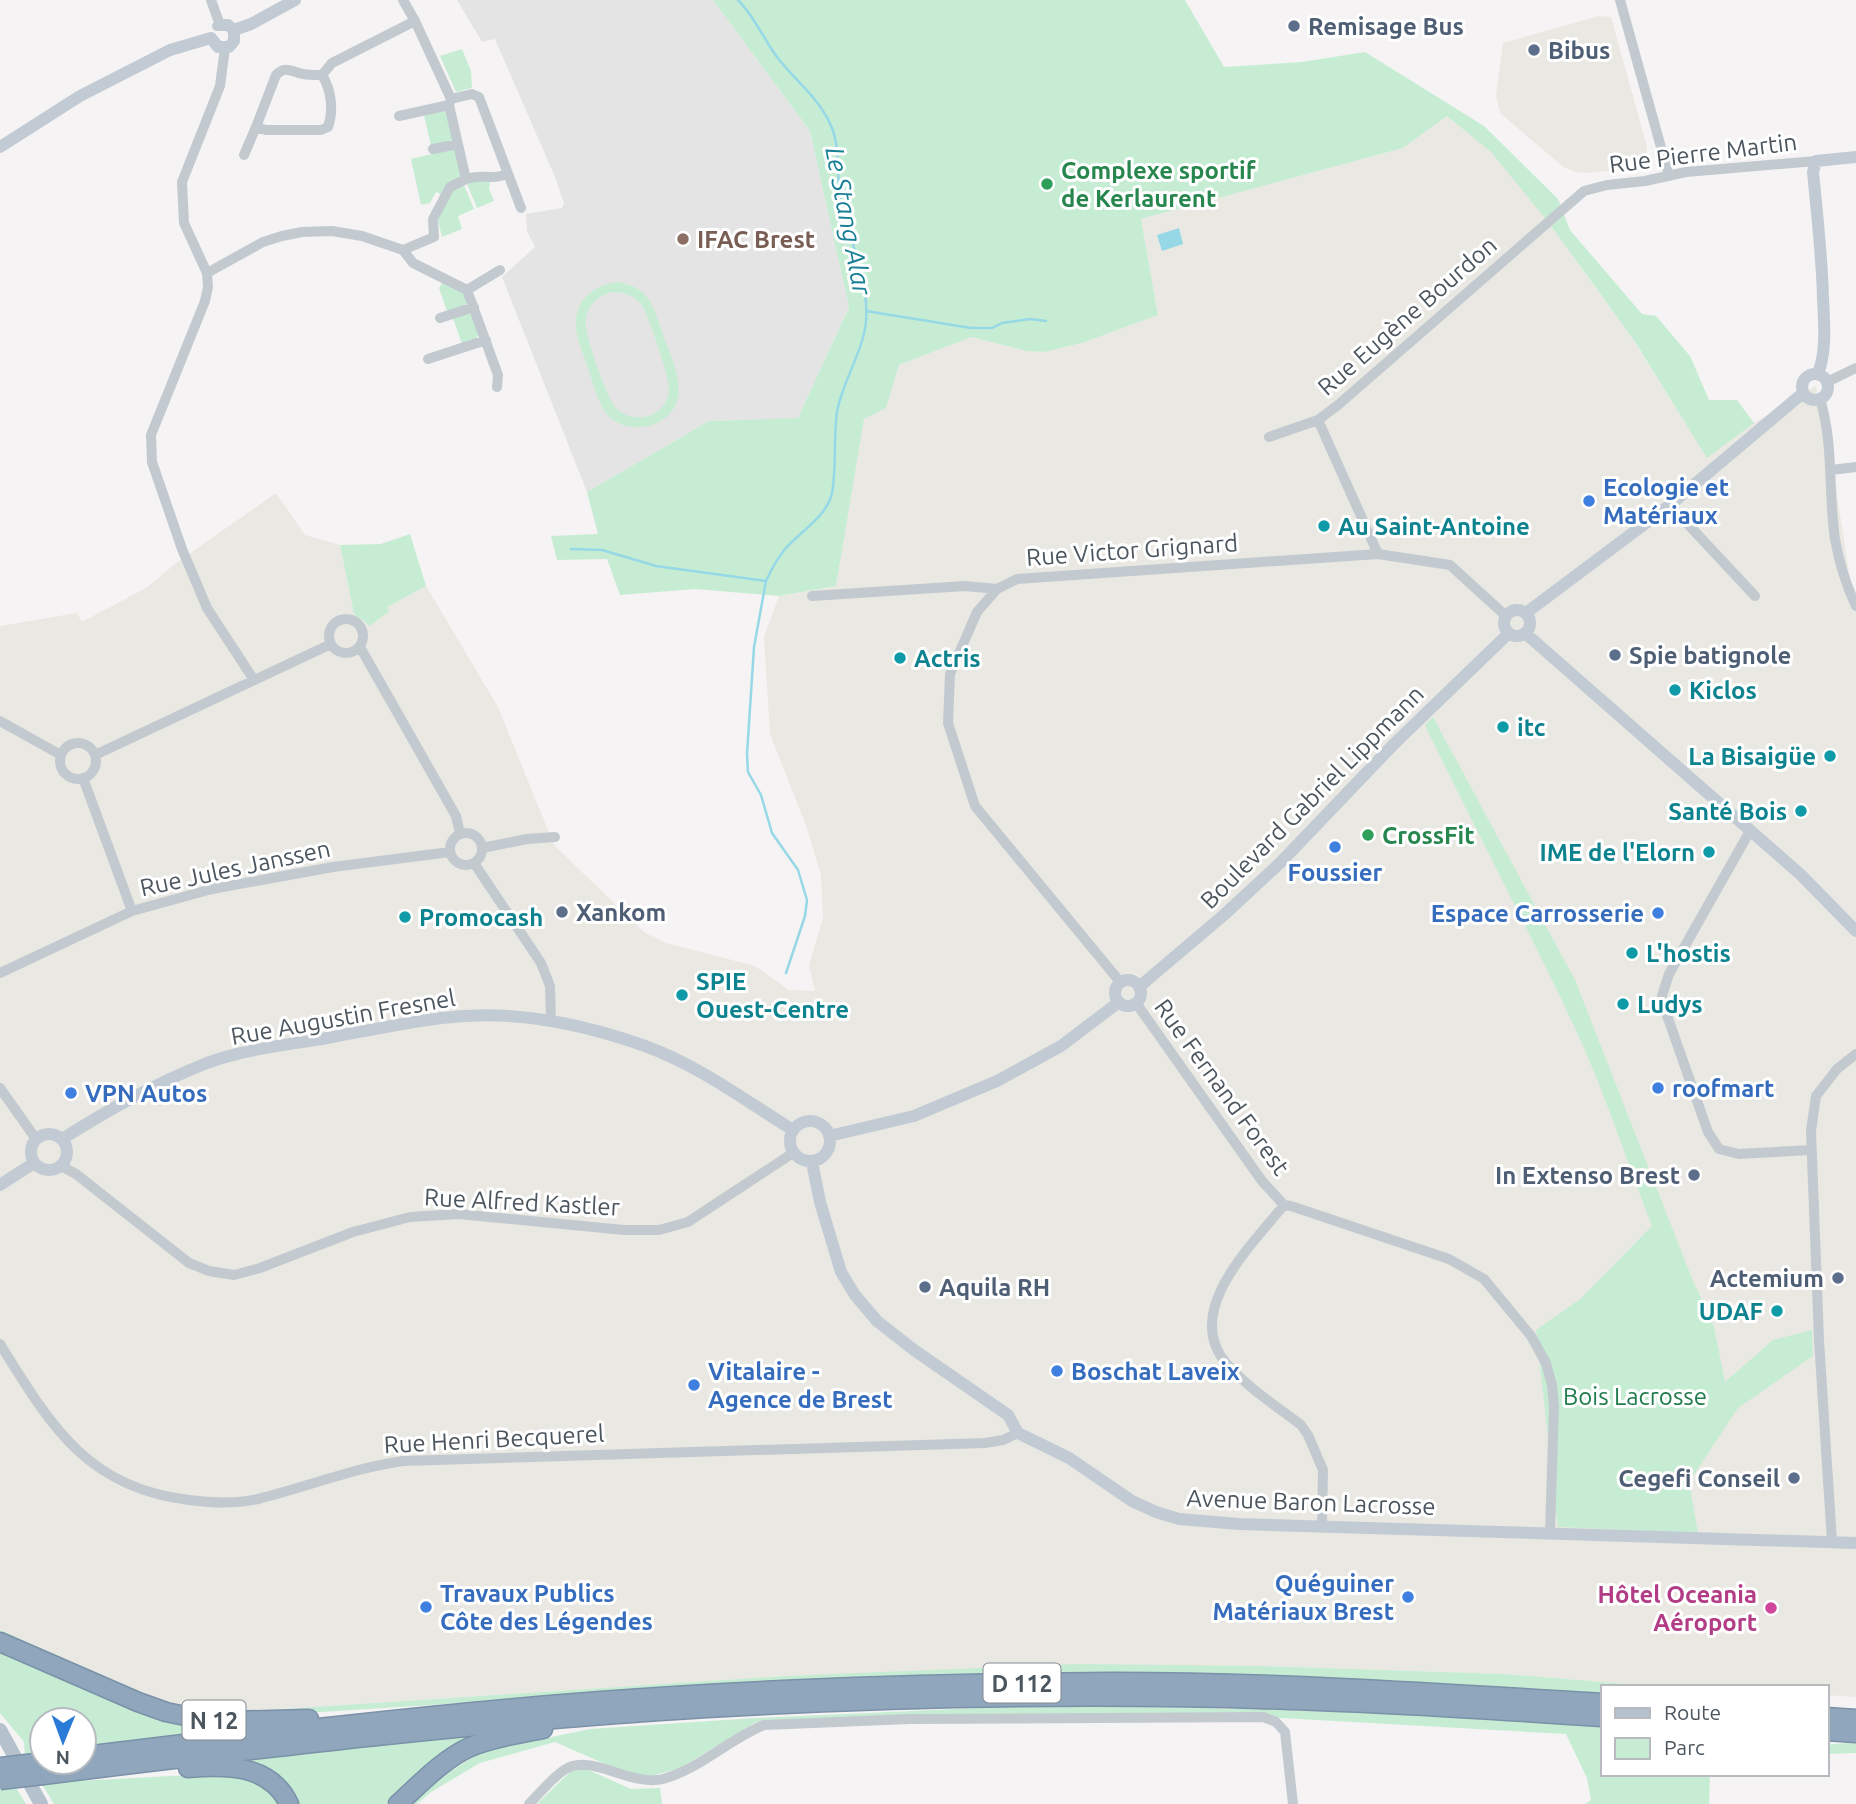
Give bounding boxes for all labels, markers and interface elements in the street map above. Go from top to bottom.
place label: Remisage Bus [1308,13,1464,40]
marker: Remisage Bus [1286,18,1302,34]
place label: Bibus [1548,37,1610,64]
marker: Bibus [1526,42,1542,58]
street label: Rue Pierre Martin [1608,128,1798,178]
water label: Le Stang Alar [820,145,878,299]
place label: Complexe sportif de Kerlaurent [1061,157,1257,212]
marker: Complexe sportif de Kerlaurent [1039,176,1055,192]
place label: IFAC Brest [697,226,815,253]
marker: IFAC Brest [675,231,691,247]
street label: Rue Eugène Bourdon [1312,231,1502,401]
place label: Ecologie et Matériaux [1603,474,1729,529]
marker: Ecologie et Matériaux [1581,493,1597,509]
place label: Au Saint-Antoine [1338,513,1530,540]
marker: Au Saint-Antoine [1316,518,1332,534]
street label: Rue Victor Grignard [1025,529,1239,571]
place label: Spie batignole [1629,642,1791,669]
place label: Actris [914,645,981,672]
marker: Spie batignole [1607,647,1623,663]
marker: Actris [892,650,908,666]
place label: Kiclos [1689,677,1757,704]
street label: Boulevard Gabriel Lippmann [1195,680,1429,914]
marker: Kiclos [1667,682,1683,698]
place label: itc [1517,714,1546,741]
marker: itc [1495,719,1511,735]
place label: La Bisaigüe [1688,743,1816,770]
marker: La Bisaigüe [1822,748,1838,764]
place label: Santé Bois [1668,798,1787,825]
marker: Santé Bois [1793,803,1809,819]
place label: CrossFit [1382,822,1475,849]
marker: CrossFit [1360,827,1376,843]
street label: Rue Jules Janssen [137,835,333,901]
marker: Foussier [1327,839,1343,855]
place label: IME de l'Elorn [1539,839,1695,866]
marker: IME de l'Elorn [1701,844,1717,860]
place label: Foussier [1288,859,1383,886]
place label: Xankom [576,899,666,926]
place label: Espace Carrosserie [1431,900,1644,927]
place label: Promocash [419,904,543,931]
marker: Xankom [554,904,570,920]
marker: Espace Carrosserie [1650,905,1666,921]
marker: Promocash [397,909,413,925]
place label: L'hostis [1646,940,1731,967]
marker: L'hostis [1624,945,1640,961]
place label: SPIE Ouest-Centre [696,968,849,1023]
street label: Rue Augustin Fresnel [229,984,457,1050]
marker: SPIE Ouest-Centre [674,987,690,1003]
place label: Ludys [1637,991,1703,1018]
street label: Rue Fernand Forest [1149,994,1295,1181]
marker: Ludys [1615,996,1631,1012]
place label: roofmart [1672,1075,1774,1102]
place label: VPN Autos [85,1080,207,1107]
marker: roofmart [1650,1080,1666,1096]
marker: VPN Autos [63,1085,79,1101]
place label: In Extenso Brest [1495,1162,1680,1189]
marker: In Extenso Brest [1686,1167,1702,1183]
street label: Rue Alfred Kastler [424,1183,620,1221]
place label: Actemium [1710,1265,1824,1292]
marker: Actemium [1830,1270,1846,1286]
place label: Aquila RH [939,1274,1050,1301]
marker: Aquila RH [917,1279,933,1295]
place label: UDAF [1699,1298,1763,1325]
marker: UDAF [1769,1303,1785,1319]
place label: Vitalaire - Agence de Brest [708,1358,892,1413]
place label: Boschat Laveix [1071,1358,1240,1385]
marker: Boschat Laveix [1049,1363,1065,1379]
marker: Vitalaire - Agence de Brest [686,1377,702,1393]
park label: Bois Lacrosse [1563,1383,1707,1410]
street label: Rue Henri Becquerel [383,1420,605,1458]
place label: Cegefi Conseil [1618,1465,1780,1492]
marker: Cegefi Conseil [1786,1470,1802,1486]
street label: Avenue Baron Lacrosse [1186,1484,1436,1520]
place label: Quéguiner Matériaux Brest [1212,1570,1394,1625]
place label: Travaux Publics Côte des Légendes [440,1580,653,1635]
place label: Hôtel Oceania Aéroport [1598,1581,1757,1636]
marker: Quéguiner Matériaux Brest [1400,1589,1416,1605]
marker: Travaux Publics Côte des Légendes [418,1599,434,1615]
marker: Hôtel Oceania Aéroport [1763,1600,1779,1616]
road number: D 112 [984,1664,1060,1702]
legend [1601,1685,1828,1776]
road number: N 12 [182,1700,246,1740]
text: Route [1664,1700,1721,1724]
north arrow [28,1706,98,1776]
text: Parc [1664,1735,1705,1759]
text: N [55,1747,70,1769]

